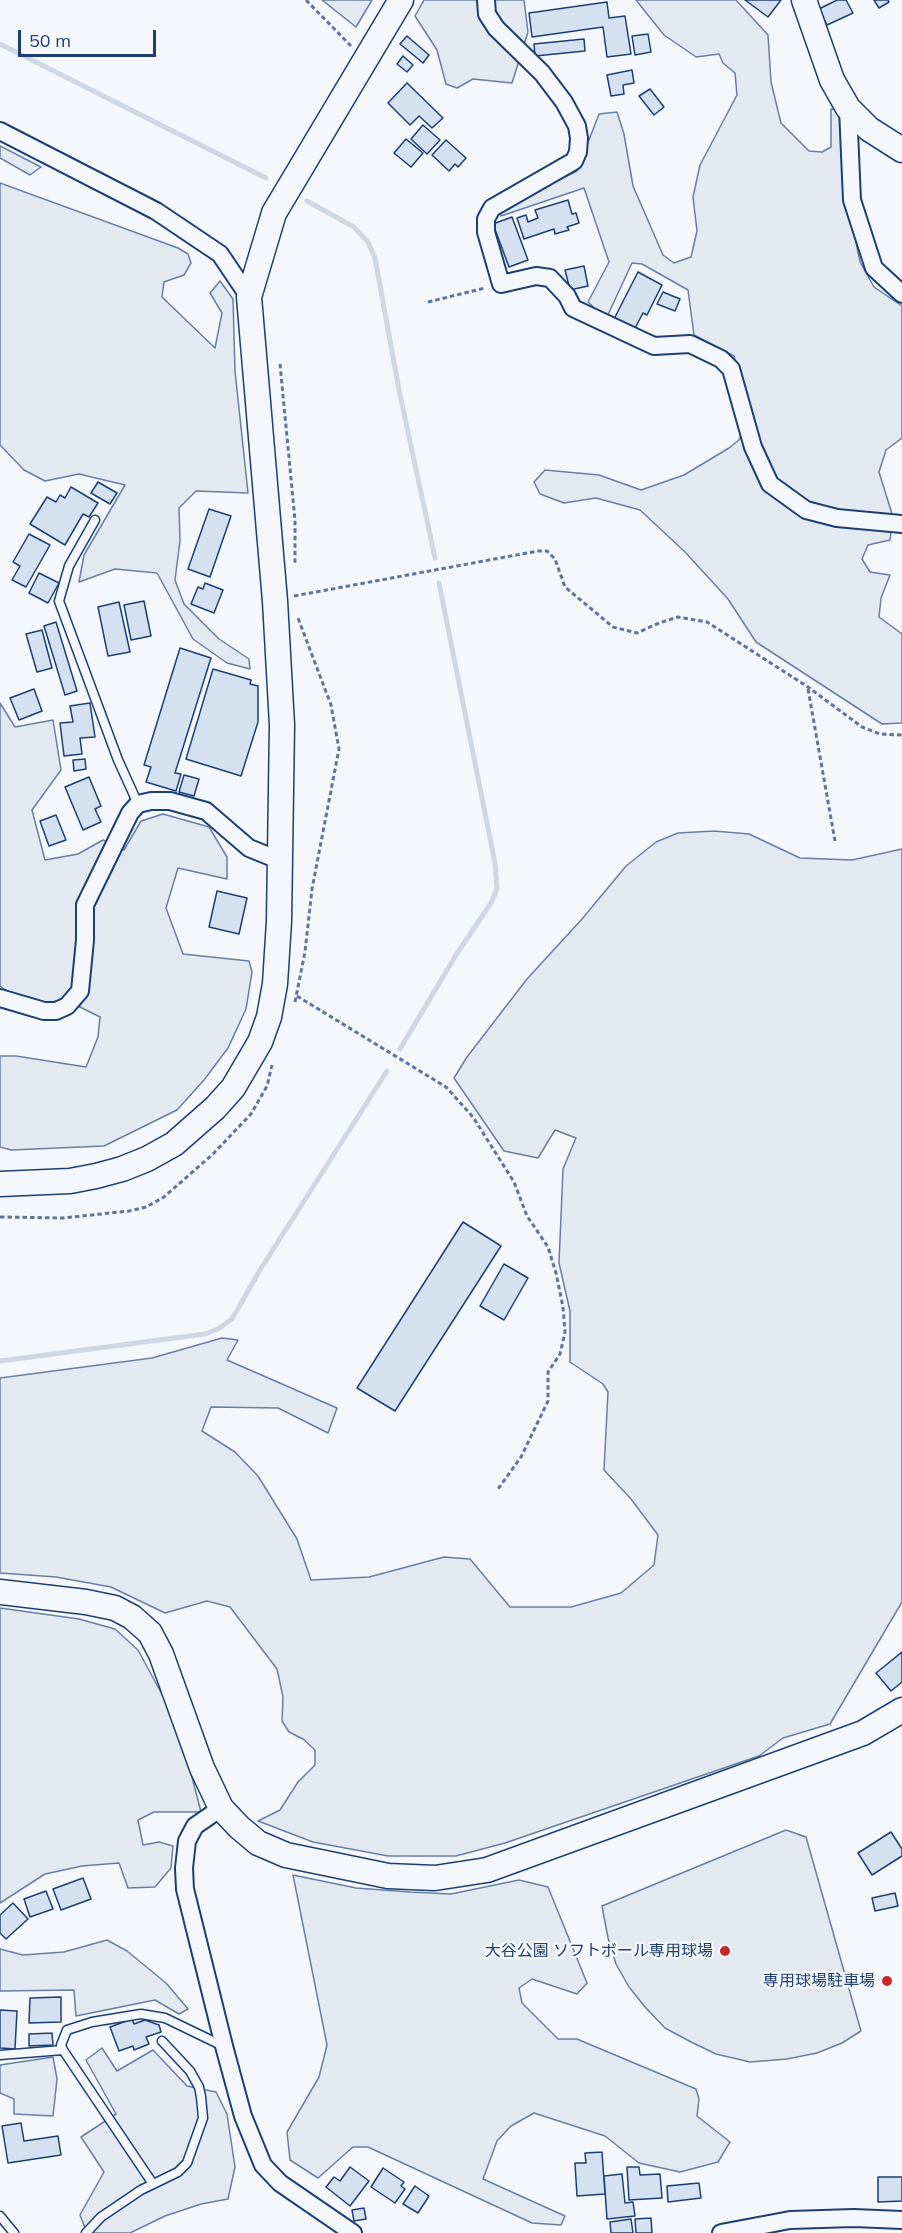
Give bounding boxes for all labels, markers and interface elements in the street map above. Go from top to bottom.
scale bar [21,18,159,56]
text: 50 m [29,29,71,52]
place label: 大谷公園 ソフトボール専用球場 [485,1941,713,1961]
marker: 大谷公園 ソフトボール専用球場 [718,1944,732,1958]
place label: 専用球場駐車場 [763,1971,875,1991]
marker: 専用球場駐車場 [880,1974,894,1988]

